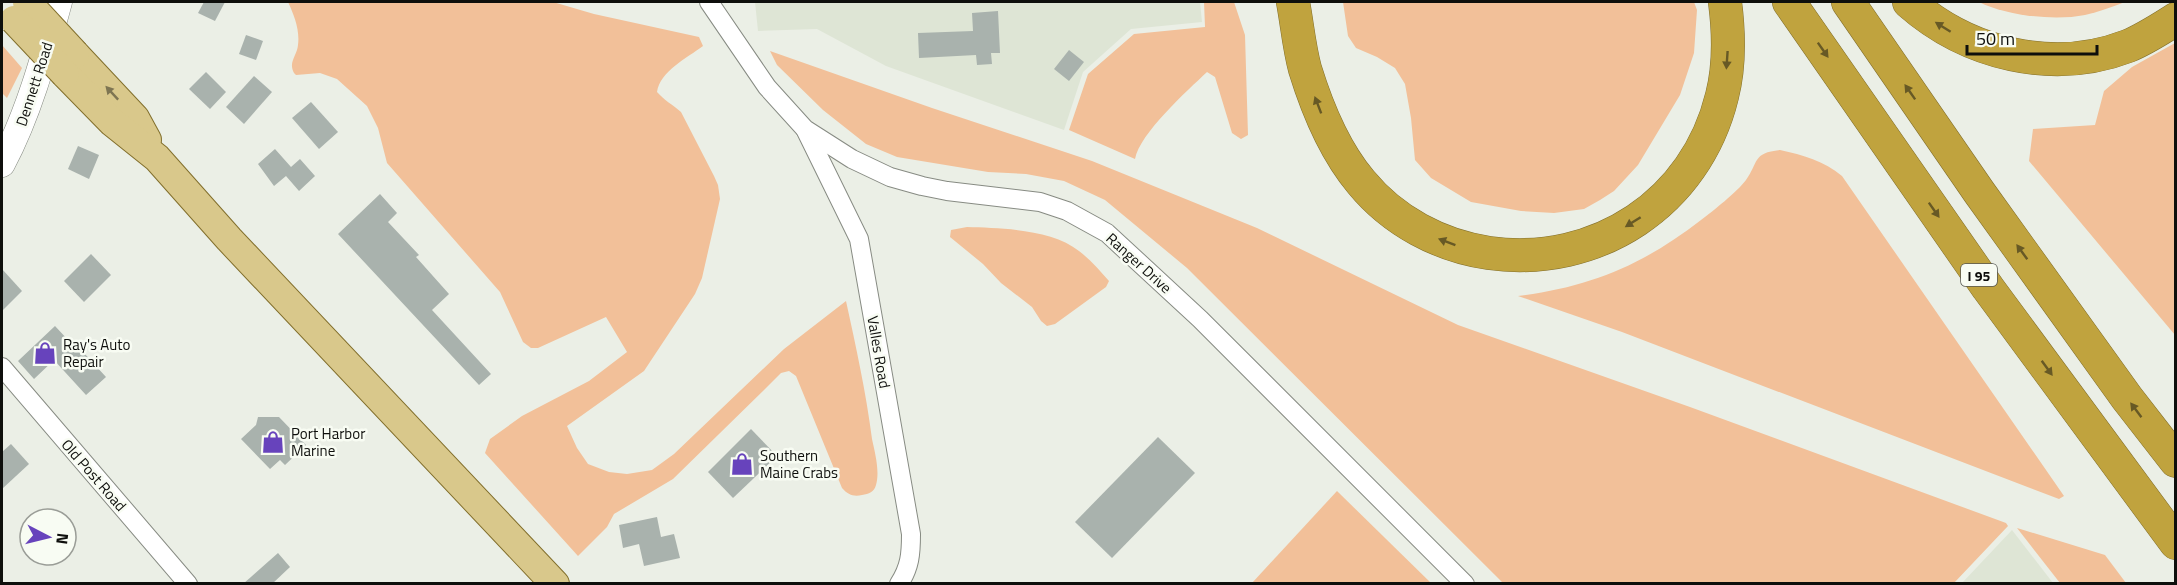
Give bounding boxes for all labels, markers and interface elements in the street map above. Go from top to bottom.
scale bar [1967,18,2098,56]
one-way arrow [1935,21,1951,32]
text: 50 m [1976,25,2015,52]
street label: Dennett Road [10,39,58,129]
one-way arrow [1817,41,1829,57]
one-way arrow [1723,50,1732,69]
one-way arrow [1904,85,1916,101]
one-way arrow [106,86,119,101]
one-way arrow [1313,95,1323,113]
one-way arrow [1928,202,1939,218]
one-way arrow [1625,216,1641,227]
street label: Ranger Drive [1101,227,1177,299]
one-way arrow [1438,237,1456,247]
one-way arrow [2016,244,2028,260]
road number: I 95 [1961,264,1997,286]
street label: Valles Road [861,314,897,390]
place label: Ray's Auto Repair [63,333,130,373]
shop icon: Ray's Auto Repair [32,340,58,366]
one-way arrow [2041,360,2053,376]
one-way arrow [2130,403,2142,419]
place label: Port Harbor Marine [291,422,365,462]
shop icon: Port Harbor Marine [260,429,286,455]
street label: Old Post Road [56,434,132,516]
place label: Southern Maine Crabs [760,444,838,484]
shop icon: Southern Maine Crabs [729,451,755,477]
north arrow [18,507,78,567]
text: N [50,532,75,546]

